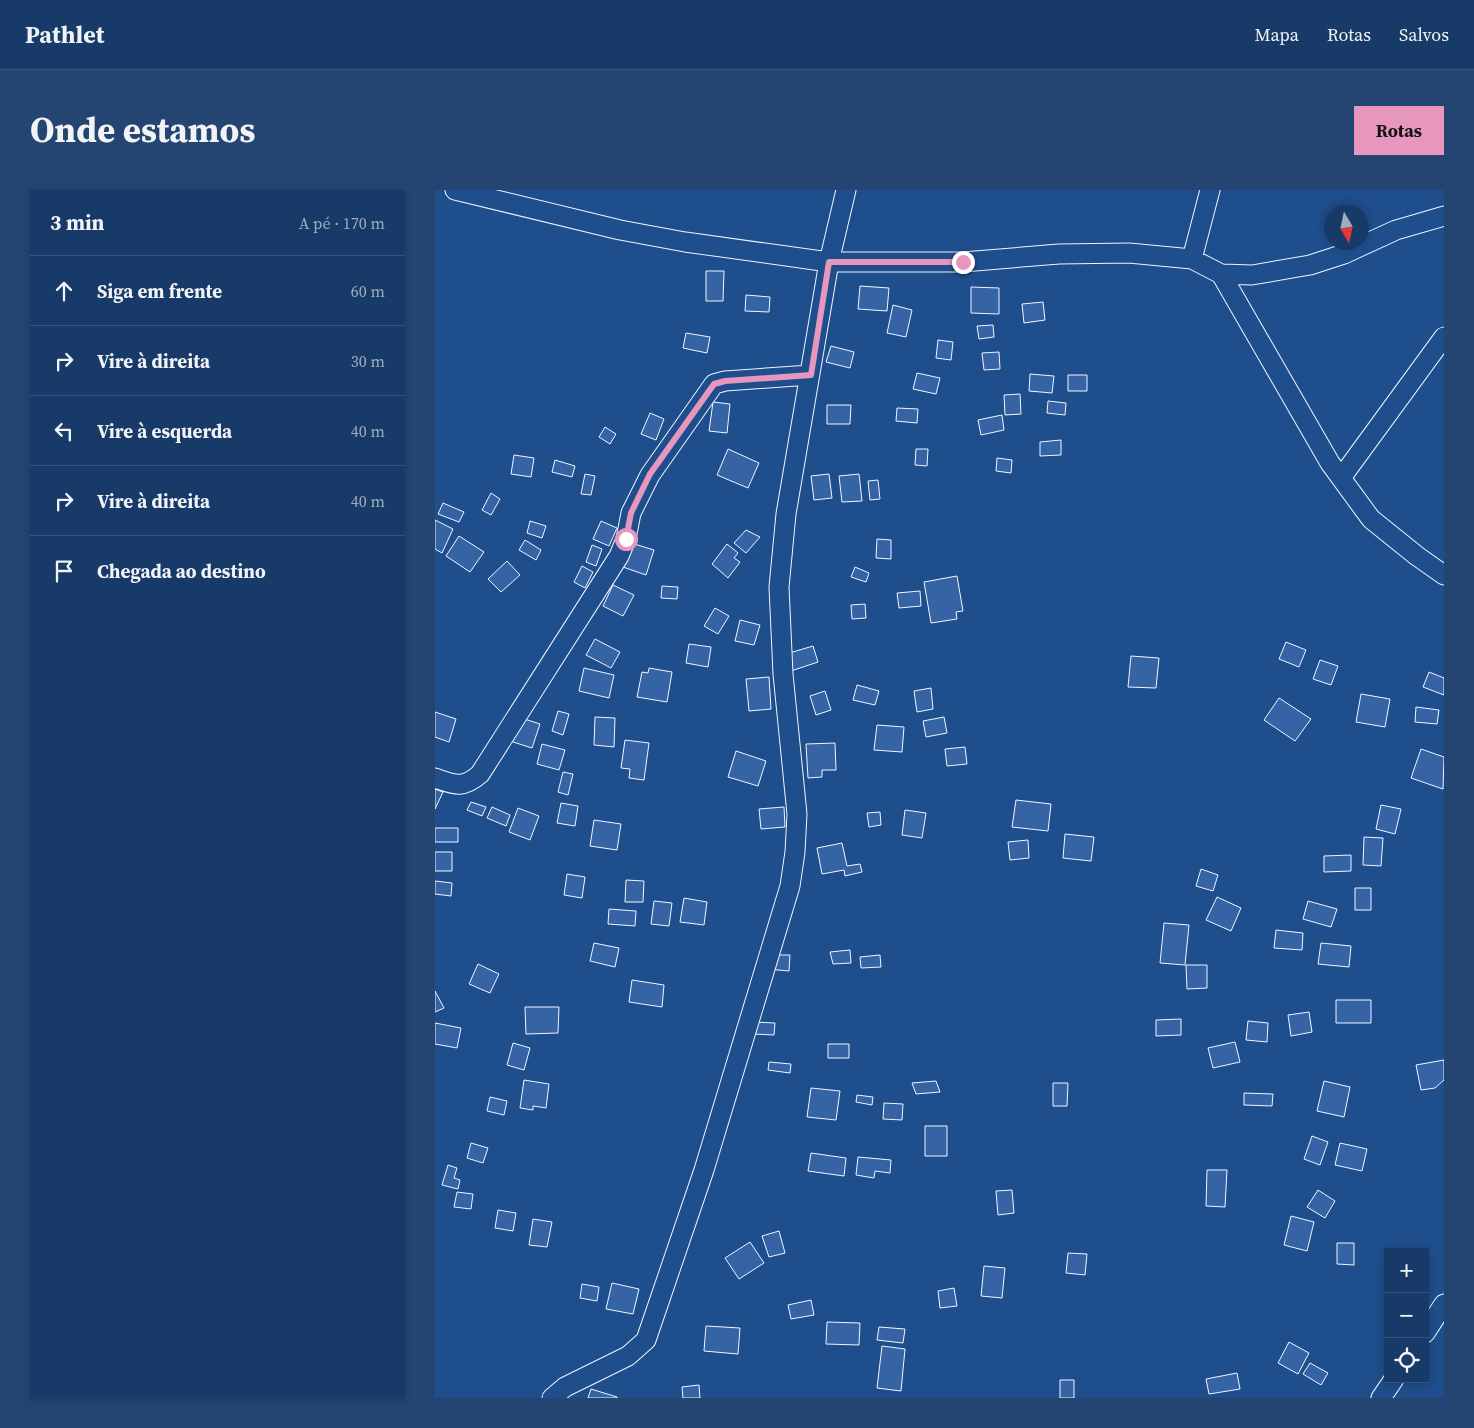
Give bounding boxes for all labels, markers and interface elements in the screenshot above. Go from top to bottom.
text: Pathlet [25,18,104,51]
text: Mapa [1255,22,1299,47]
text: Rotas [1327,22,1371,47]
text: Salvos [1399,22,1449,47]
text: Onde estamos [30,106,255,154]
button: Rotas [1354,106,1444,155]
north arrow [1324,205,1369,250]
text: 3 min [50,208,105,237]
text: A pé · 170 m [299,212,385,234]
route end [952,251,975,274]
icon: ahead [50,277,78,305]
text: Siga em frente [97,278,222,304]
text: 60 m [351,280,385,302]
icon: right [50,347,78,375]
text: Vire à direita [97,348,210,374]
text: 30 m [351,350,385,372]
icon: left [50,417,78,445]
text: Vire à esquerda [97,418,232,444]
text: 40 m [351,420,385,442]
icon: right [50,487,78,515]
text: Vire à direita [97,488,210,514]
text: 40 m [351,490,385,512]
route start [615,528,638,551]
icon: arrive [50,557,78,585]
text: Chegada ao destino [97,558,266,584]
map controls [1384,1248,1429,1383]
button: + [1384,1248,1429,1293]
button: − [1384,1293,1429,1338]
button: locate [1384,1338,1429,1383]

